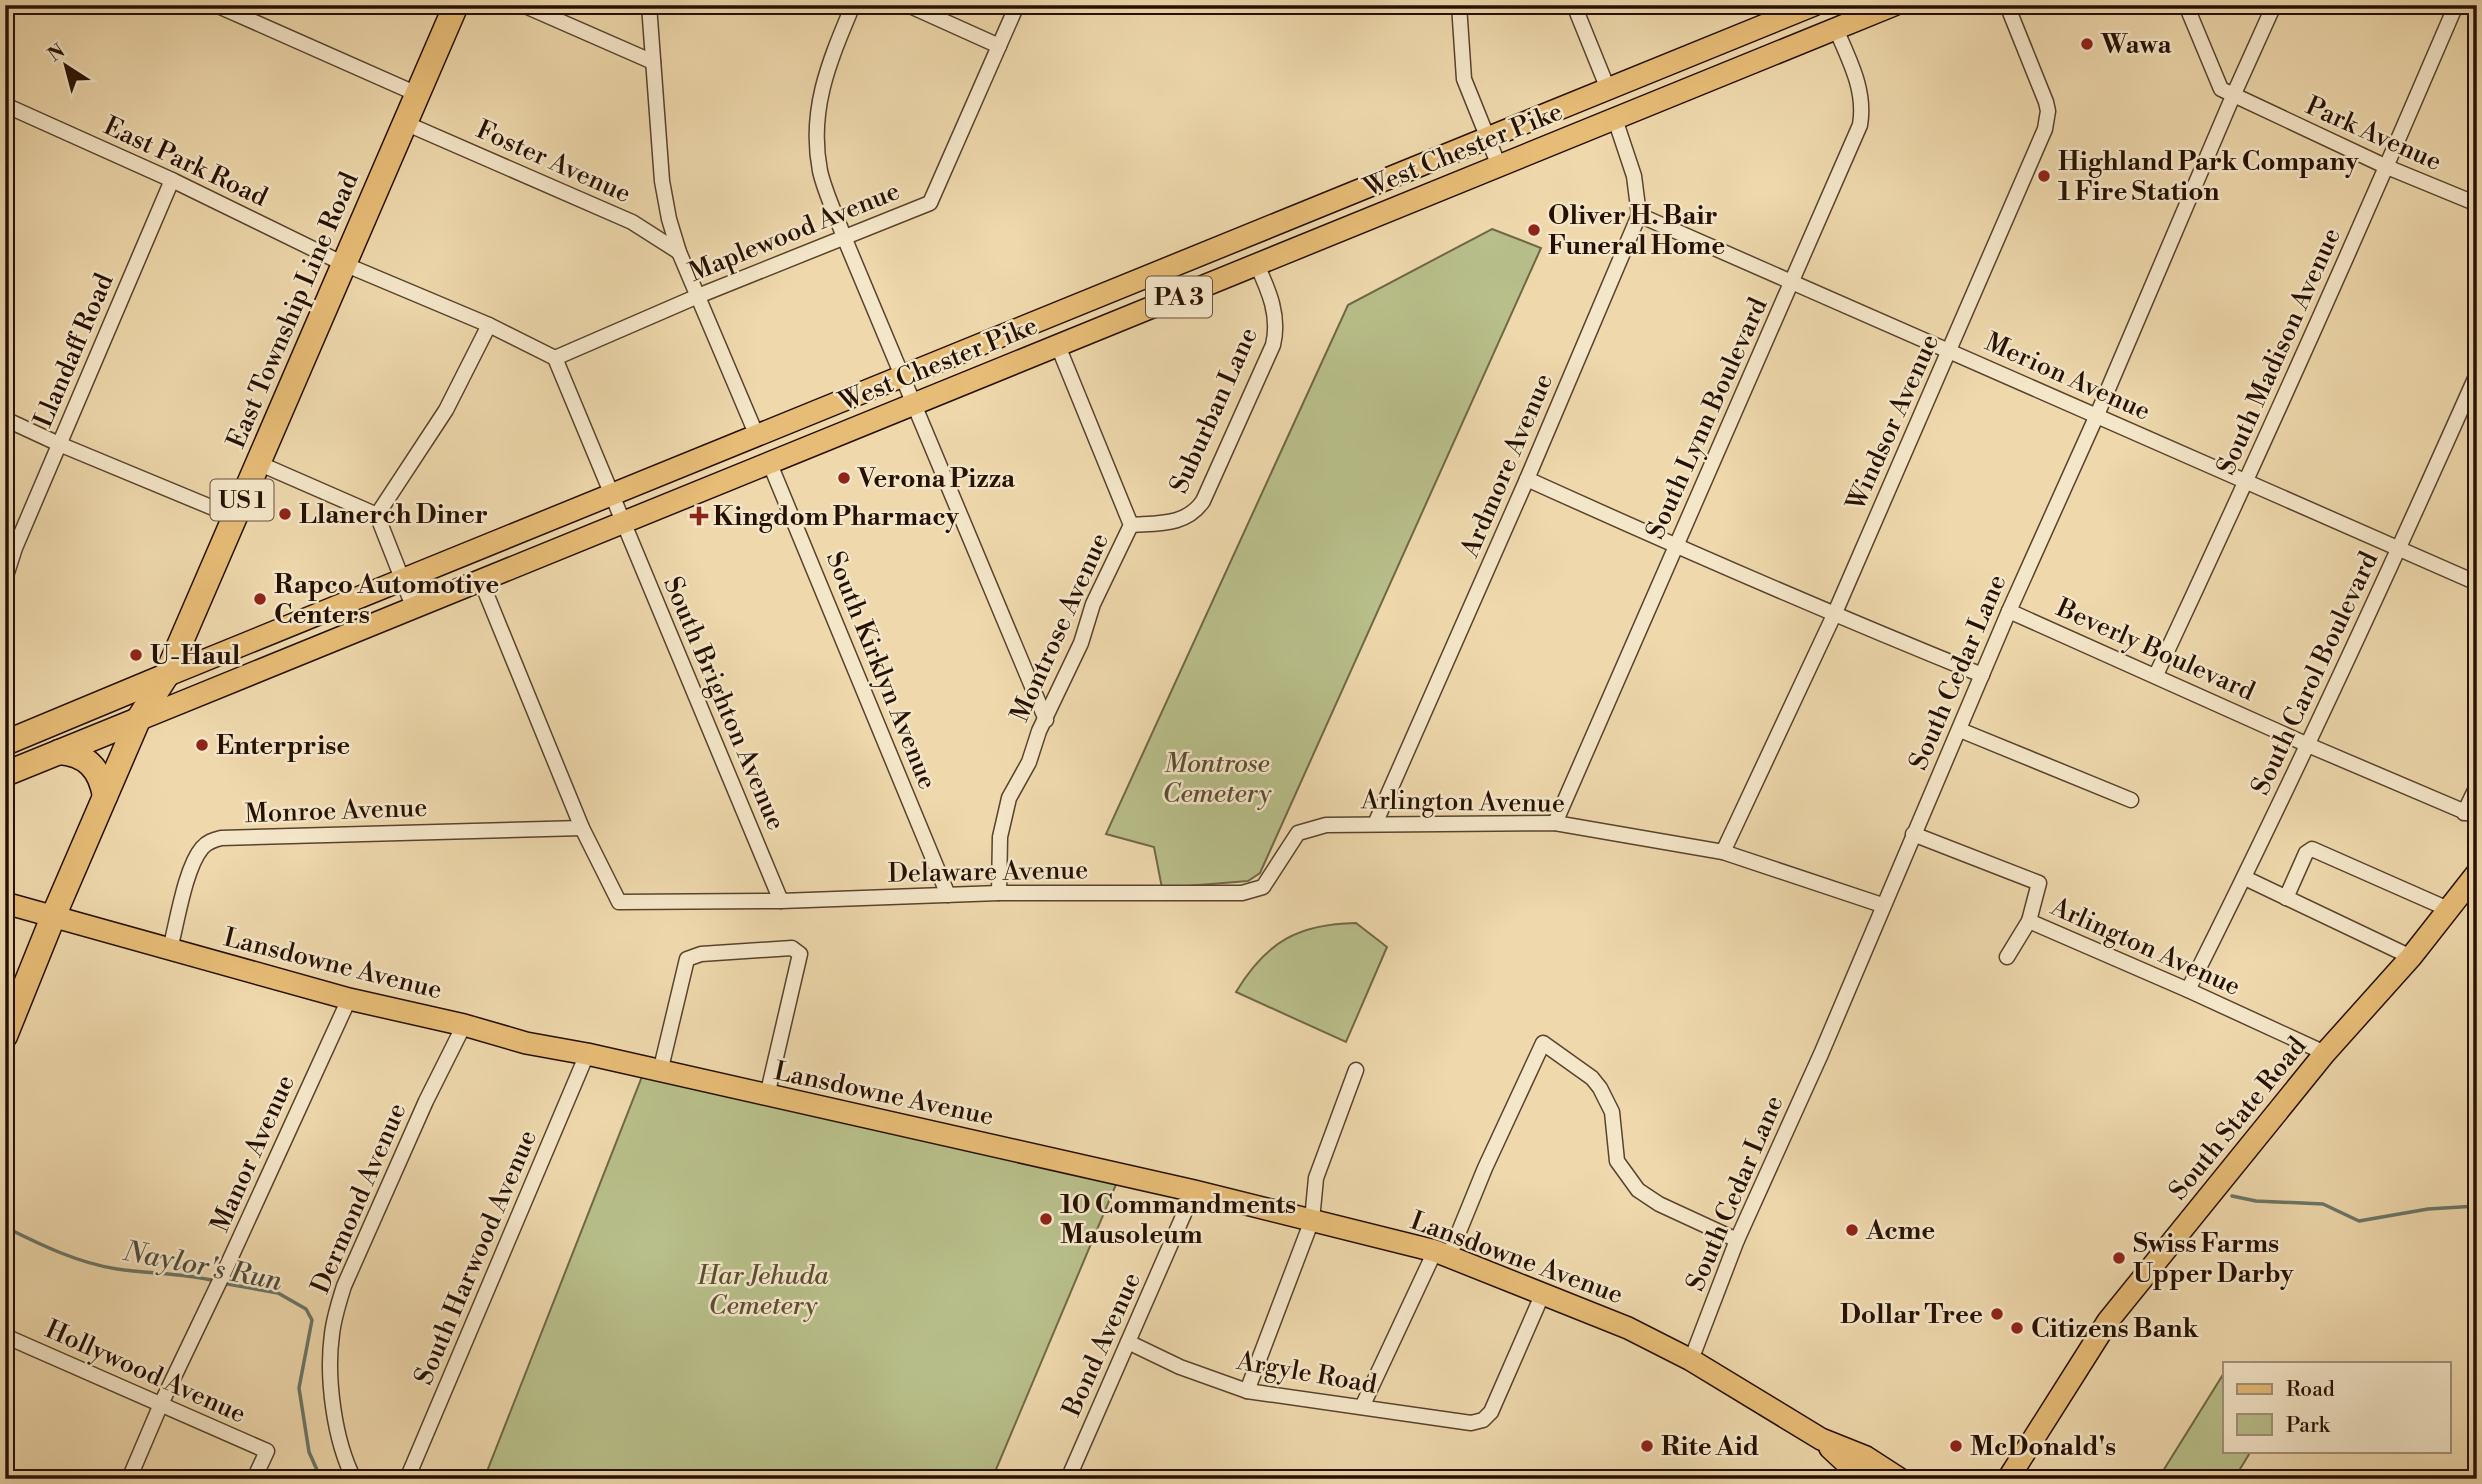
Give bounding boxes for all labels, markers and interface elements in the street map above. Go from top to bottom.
place label: Wawa [2100,29,2173,61]
north arrow [32,32,102,102]
marker: Wawa [2079,36,2095,52]
text: N [43,39,70,67]
street label: Park Avenue [2301,90,2446,178]
street label: West Chester Pike [1359,96,1567,205]
street label: East Park Road [99,110,273,214]
street label: Foster Avenue [471,114,636,210]
place label: Highland Park Company 1 Fire Station [2058,146,2359,208]
street label: East Township Line Road [220,167,366,453]
marker: Highland Park Company 1 Fire Station [2036,168,2052,184]
street label: Maplewood Avenue [684,175,905,289]
place label: Oliver H. Bair Funeral Home [1548,200,1725,262]
marker: Oliver H. Bair Funeral Home [1526,222,1542,238]
street label: South Madison Avenue [2210,223,2348,480]
street label: Llandaff Road [27,268,121,432]
road number: PA 3 [1146,276,1212,318]
street label: South Lynn Boulevard [1639,293,1775,544]
street label: West Chester Pike [834,310,1042,419]
street label: Suburban Lane [1163,322,1265,498]
street label: Merion Avenue [1980,326,2155,428]
street label: Windsor Avenue [1839,329,1946,517]
street label: Ardmore Avenue [1453,369,1560,563]
place label: Verona Pizza [857,463,1016,495]
marker: Verona Pizza [836,470,852,486]
road number: US 1 [210,480,274,520]
place label: Llanerch Diner [299,499,488,531]
place label: Kingdom Pharmacy [713,501,960,533]
marker: Llanerch Diner [277,506,293,522]
marker: Kingdom Pharmacy [691,508,707,524]
street label: Montrose Avenue [1004,528,1116,727]
street label: South Kirklyn Avenue [819,547,943,794]
street label: South Carol Boulevard [2245,547,2385,800]
place label: Rapco Automotive Centers [274,569,499,631]
street label: South Cedar Lane [1902,570,2014,775]
street label: South Brighton Avenue [656,572,792,835]
marker: Rapco Automotive Centers [252,591,268,607]
street label: Beverly Boulevard [2051,591,2260,708]
place label: U-Haul [150,640,241,672]
marker: U-Haul [128,647,144,663]
place label: Enterprise [216,730,350,762]
marker: Enterprise [194,737,210,753]
park label: Montrose Cemetery [1163,748,1272,810]
street label: Arlington Avenue [1360,784,1565,820]
street label: Monroe Avenue [244,792,428,830]
street label: Delaware Avenue [888,854,1089,890]
street label: Arlington Avenue [2045,890,2245,1003]
street label: Lansdowne Avenue [220,921,445,1007]
street label: South State Road [2162,1031,2313,1206]
street label: Lansdowne Avenue [771,1055,997,1133]
street label: Manor Avenue [204,1070,302,1237]
street label: South Cedar Lane [1679,1091,1791,1296]
street label: Dermond Avenue [304,1098,413,1298]
street label: South Harwood Avenue [408,1125,544,1390]
place label: 10 Commandments Mausoleum [1060,1189,1296,1251]
street label: Lansdowne Avenue [1406,1205,1627,1311]
marker: 10 Commandments Mausoleum [1038,1211,1054,1227]
place label: Acme [1865,1215,1935,1247]
marker: Acme [1844,1222,1860,1238]
place label: Swiss Farms Upper Darby [2133,1228,2294,1290]
water label: Naylor's Run [120,1234,285,1299]
marker: Swiss Farms Upper Darby [2111,1250,2127,1266]
park label: Har Jehuda Cemetery [697,1260,829,1322]
street label: Bond Avenue [1056,1267,1148,1422]
place label: Dollar Tree [1840,1299,1983,1331]
marker: Dollar Tree [1989,1306,2005,1322]
street label: Hollywood Avenue [40,1313,251,1431]
place label: Citizens Bank [2031,1313,2199,1345]
marker: Citizens Bank [2009,1320,2025,1336]
street label: Argyle Road [1233,1345,1379,1401]
legend [2223,1362,2450,1452]
text: Road [2286,1377,2335,1403]
text: Park [2286,1413,2331,1439]
place label: Rite Aid [1661,1431,1759,1463]
place label: McDonald's [1970,1431,2116,1463]
marker: Rite Aid [1639,1438,1655,1454]
marker: McDonald's [1948,1438,1964,1454]

